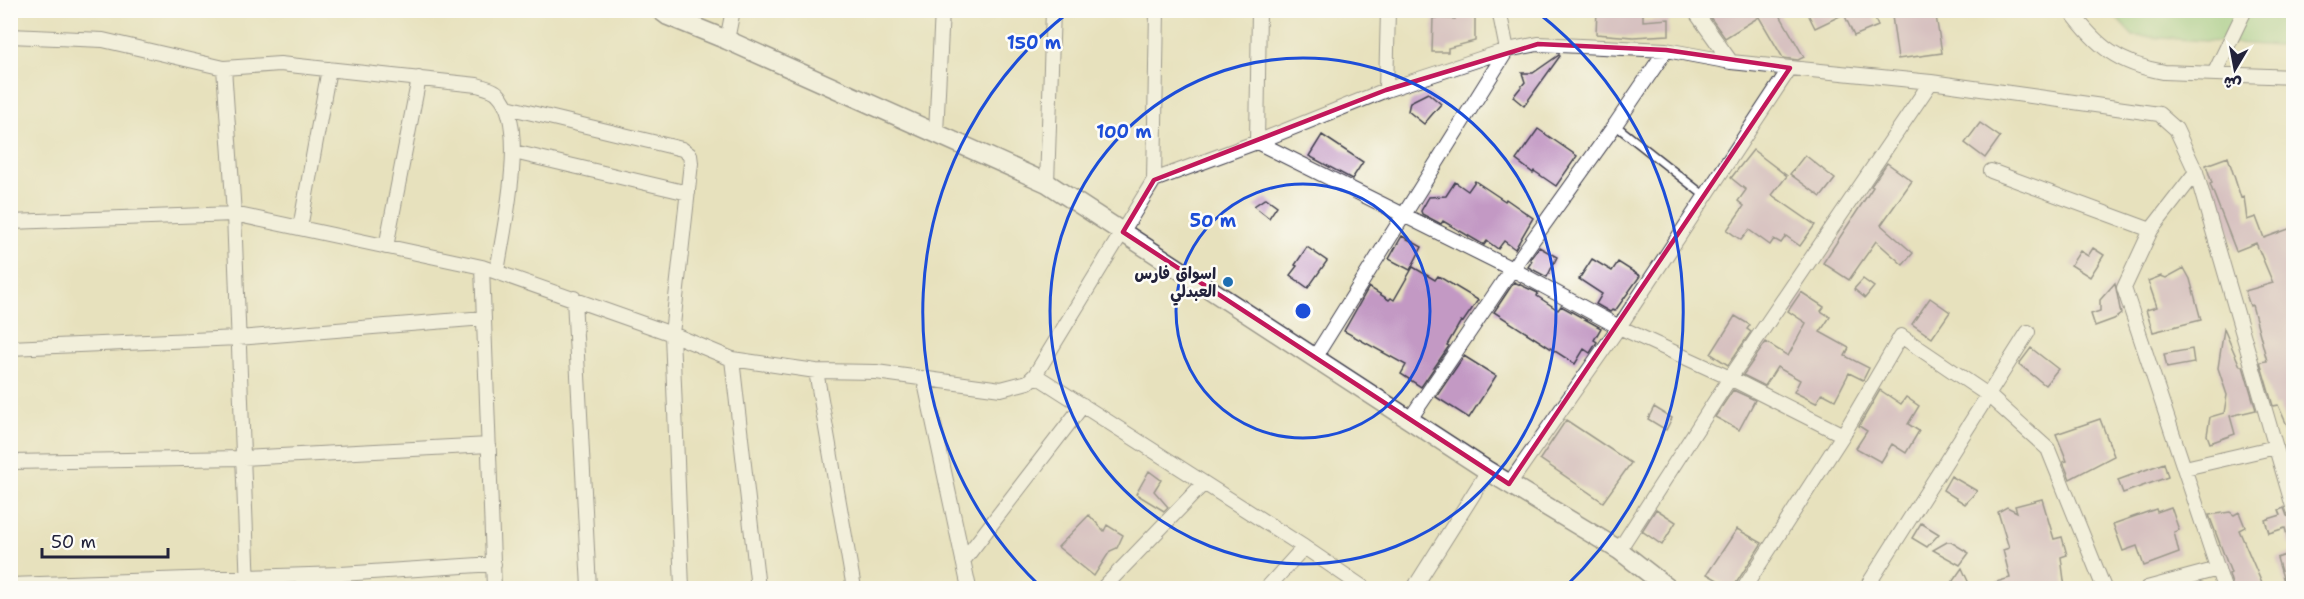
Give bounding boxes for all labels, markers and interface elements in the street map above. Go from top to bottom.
text: 150 m [1007,31,1062,55]
north arrow [2205,39,2265,99]
text: ش [2222,71,2243,95]
text: 100 m [1096,120,1152,144]
text: 50 m [1190,209,1237,233]
place label: اسواق فارس العبدلي [1135,263,1216,306]
marker: اسواق فارس العبدلي [1221,275,1235,289]
centre of rings [1293,301,1313,321]
scale bar [42,521,168,559]
text: 50 m [51,530,96,554]

